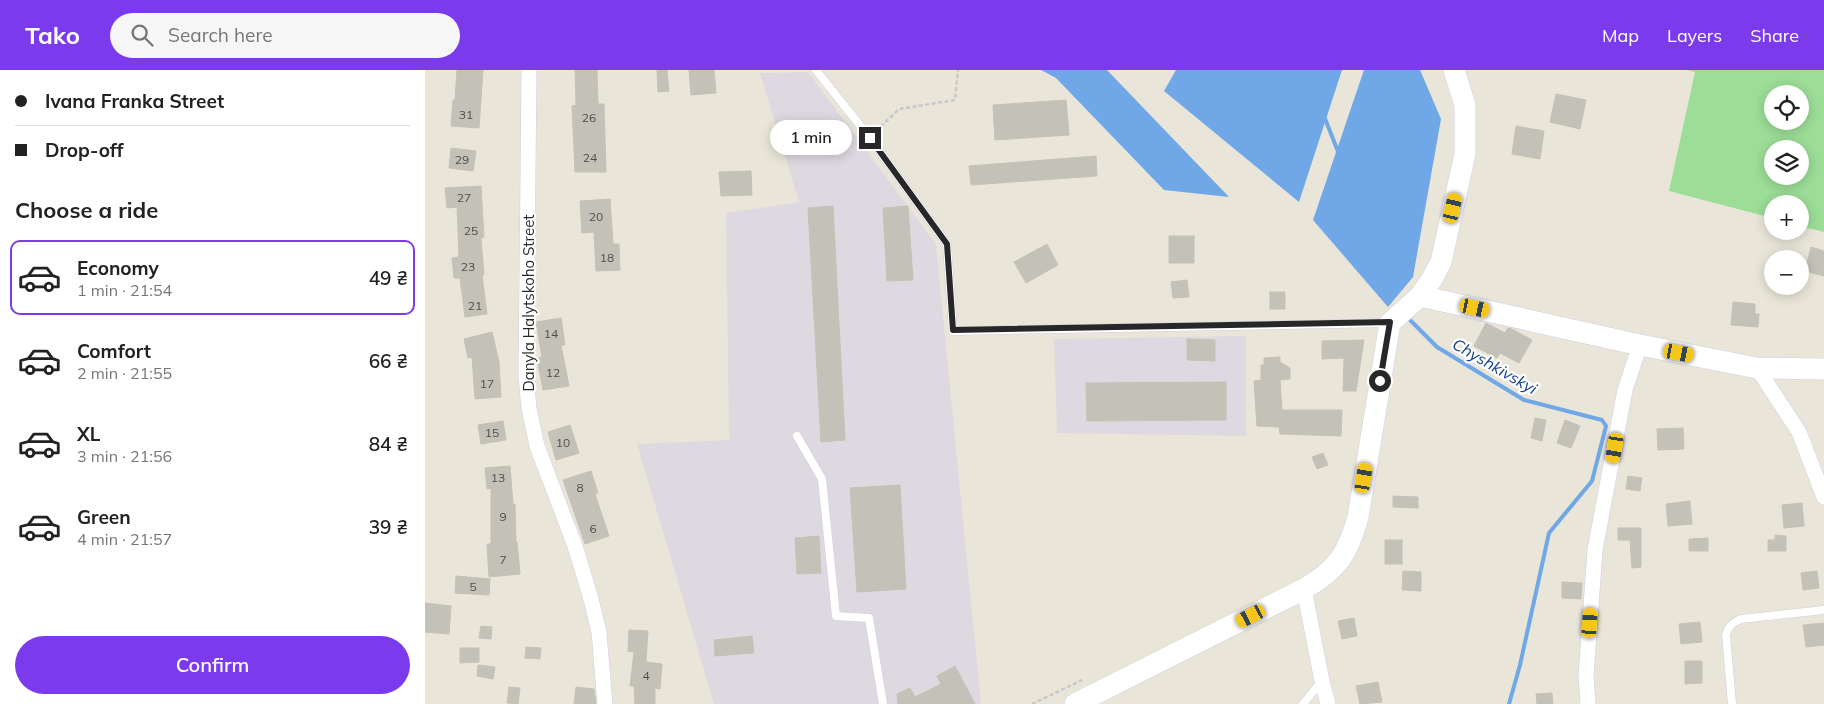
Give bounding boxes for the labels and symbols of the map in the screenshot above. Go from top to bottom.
house number: 31 [459,107,473,122]
house number: 26 [582,110,596,125]
callout: 1 min [770,120,853,156]
route end [859,127,881,149]
house number: 24 [583,150,597,165]
house number: 29 [455,152,469,167]
house number: 27 [457,190,471,205]
car [1442,192,1463,224]
house number: 20 [589,209,603,224]
street label: Danyla Halytskoho Street [519,214,538,392]
house number: 25 [464,223,478,238]
house number: 18 [600,250,614,265]
house number: 23 [461,259,475,274]
car [1458,297,1491,319]
house number: 21 [468,298,482,313]
house number: 14 [544,326,558,341]
water label: Chyshkivskyi [1449,334,1541,398]
car [1662,343,1695,363]
house number: 12 [546,365,560,380]
route start [1369,370,1391,392]
house number: 17 [480,376,494,391]
house number: 15 [485,425,499,440]
car [1605,432,1624,464]
house number: 10 [556,435,570,450]
car [1354,462,1373,494]
house number: 13 [491,470,505,485]
house number: 8 [576,480,584,495]
house number: 9 [499,509,507,524]
house number: 6 [589,521,597,536]
house number: 7 [499,552,507,567]
house number: 5 [469,579,477,594]
car [1234,603,1267,629]
car [1581,608,1598,638]
house number: 4 [642,668,650,683]

